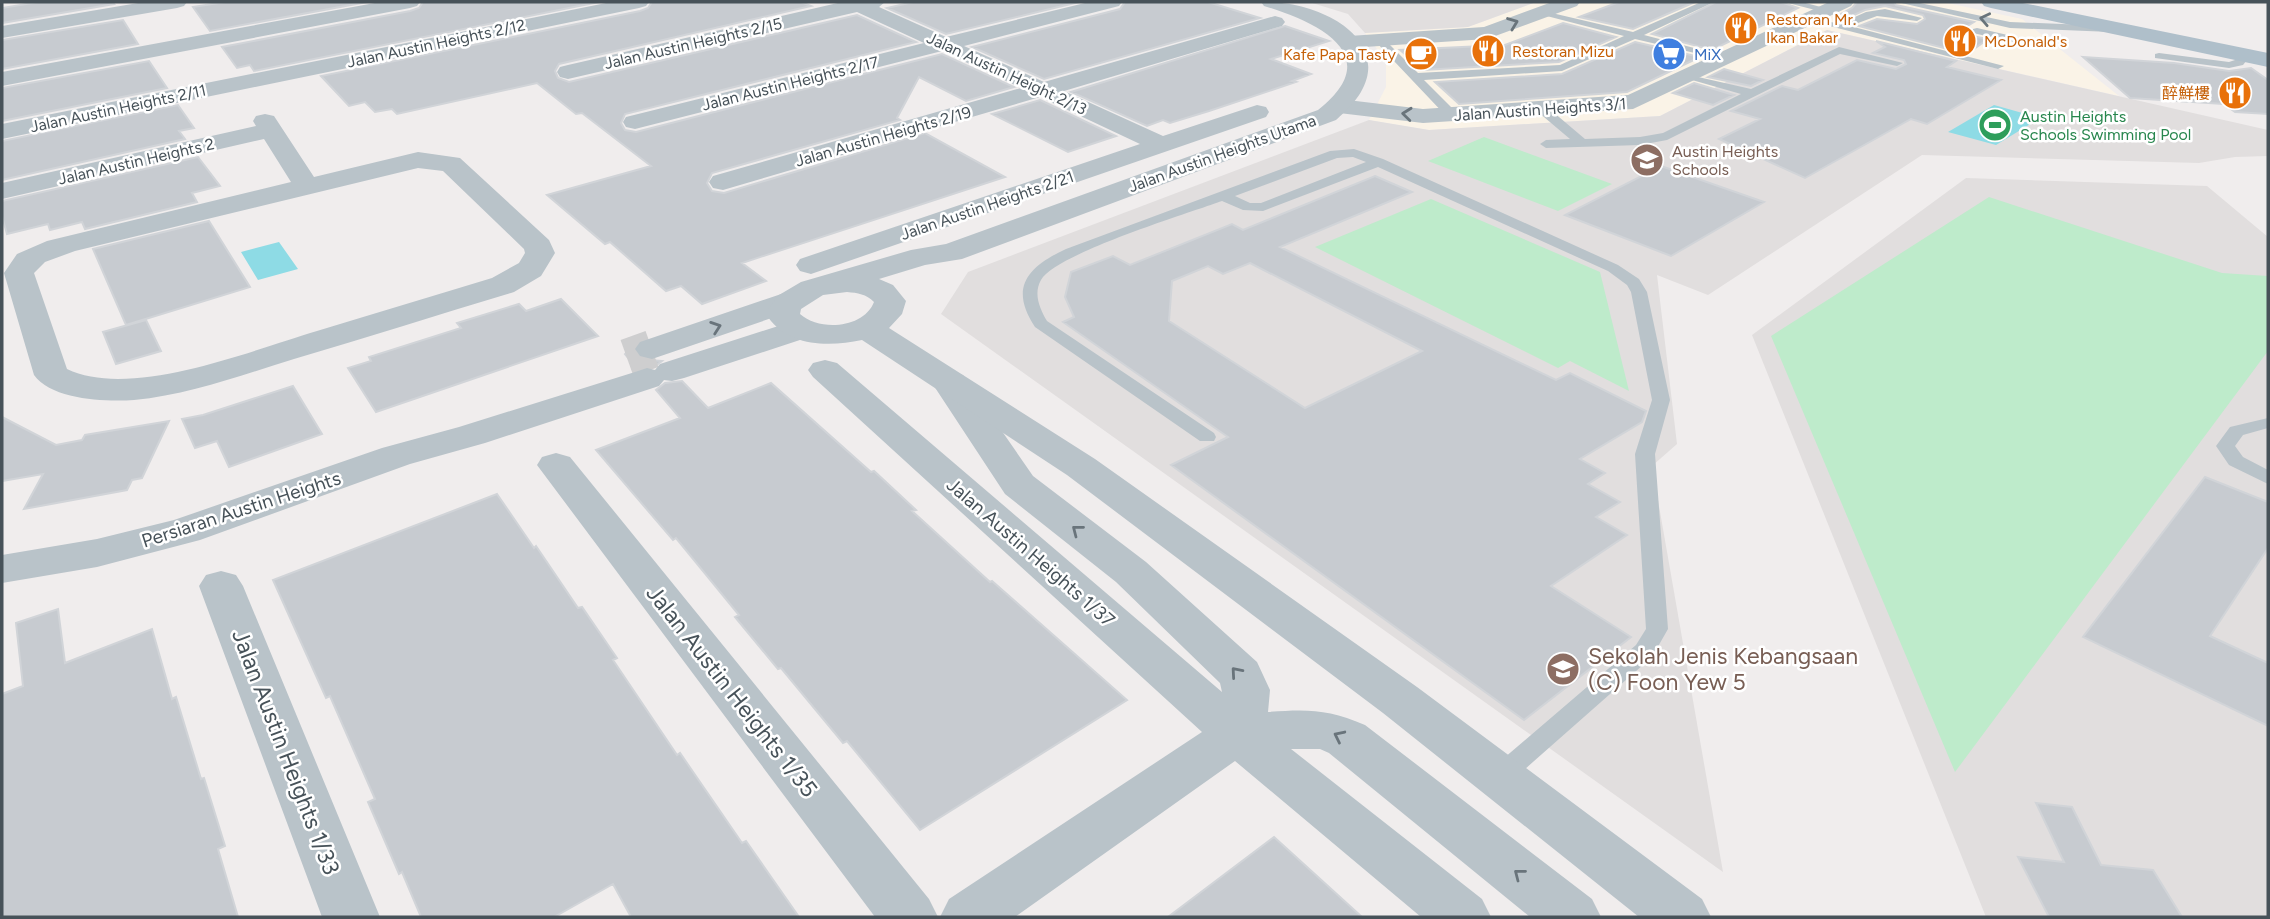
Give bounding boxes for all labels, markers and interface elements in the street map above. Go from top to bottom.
restaurant icon: Restoran Mr. Ikan Bakar [1722,9,1760,47]
place label: Restoran Mr. Ikan Bakar [1766,10,1856,47]
one-way arrow [1979,13,1991,28]
street label: Jalan Austin Heights 2/15 [602,14,784,73]
street label: Jalan Austin Heights 2/12 [345,15,527,72]
one-way arrow [1506,18,1518,32]
restaurant icon: McDonald's [1941,22,1979,60]
street label: Jalan Austin Height 2/13 [924,28,1090,119]
restaurant icon: Restoran Mizu [1469,32,1507,70]
place label: McDonald's [1984,32,2067,51]
cafe icon: Kafe Papa Tasty [1402,35,1440,73]
supermarket icon: MiX [1650,35,1688,73]
place label: Restoran Mizu [1512,42,1614,61]
place label: Kafe Papa Tasty [1283,45,1397,64]
place label: MiX [1694,45,1721,64]
street label: Jalan Austin Heights 2/17 [700,52,881,115]
restaurant icon: 醉鮮樓 [2216,74,2254,112]
street label: Jalan Austin Heights 2/11 [28,81,208,136]
place label: 醉鮮樓 [2162,84,2210,103]
street label: Jalan Austin Heights 3/1 [1453,94,1627,125]
street label: Jalan Austin Heights 2/19 [793,102,973,171]
sports icon: Austin Heights Schools Swimming Pool [1976,106,2014,144]
one-way arrow [1401,107,1412,122]
place label: Austin Heights Schools Swimming Pool [2020,107,2191,144]
street label: Jalan Austin Heights Utama [1126,111,1319,196]
street label: Jalan Austin Heights 2 [56,134,216,189]
school or university icon: Austin Heights Schools [1628,141,1666,179]
place label: Austin Heights Schools [1672,142,1778,179]
street label: Jalan Austin Heights 2/21 [898,167,1076,244]
one-way arrow [710,321,722,335]
street label: Persiaran Austin Heights [139,466,344,553]
street label: Jalan Austin Heights 1/37 [942,473,1119,632]
one-way arrow [1073,526,1085,539]
street label: Jalan Austin Heights 1/35 [641,579,823,803]
street label: Jalan Austin Heights 1/33 [226,625,346,879]
place label: Sekolah Jenis Kebangsaan (C) Foon Yew 5 [1588,642,1858,696]
school or university icon: Sekolah Jenis Kebangsaan (C) Foon Yew 5 [1544,650,1582,688]
one-way arrow [1232,667,1244,680]
one-way arrow [1334,730,1346,744]
one-way arrow [1514,870,1527,883]

